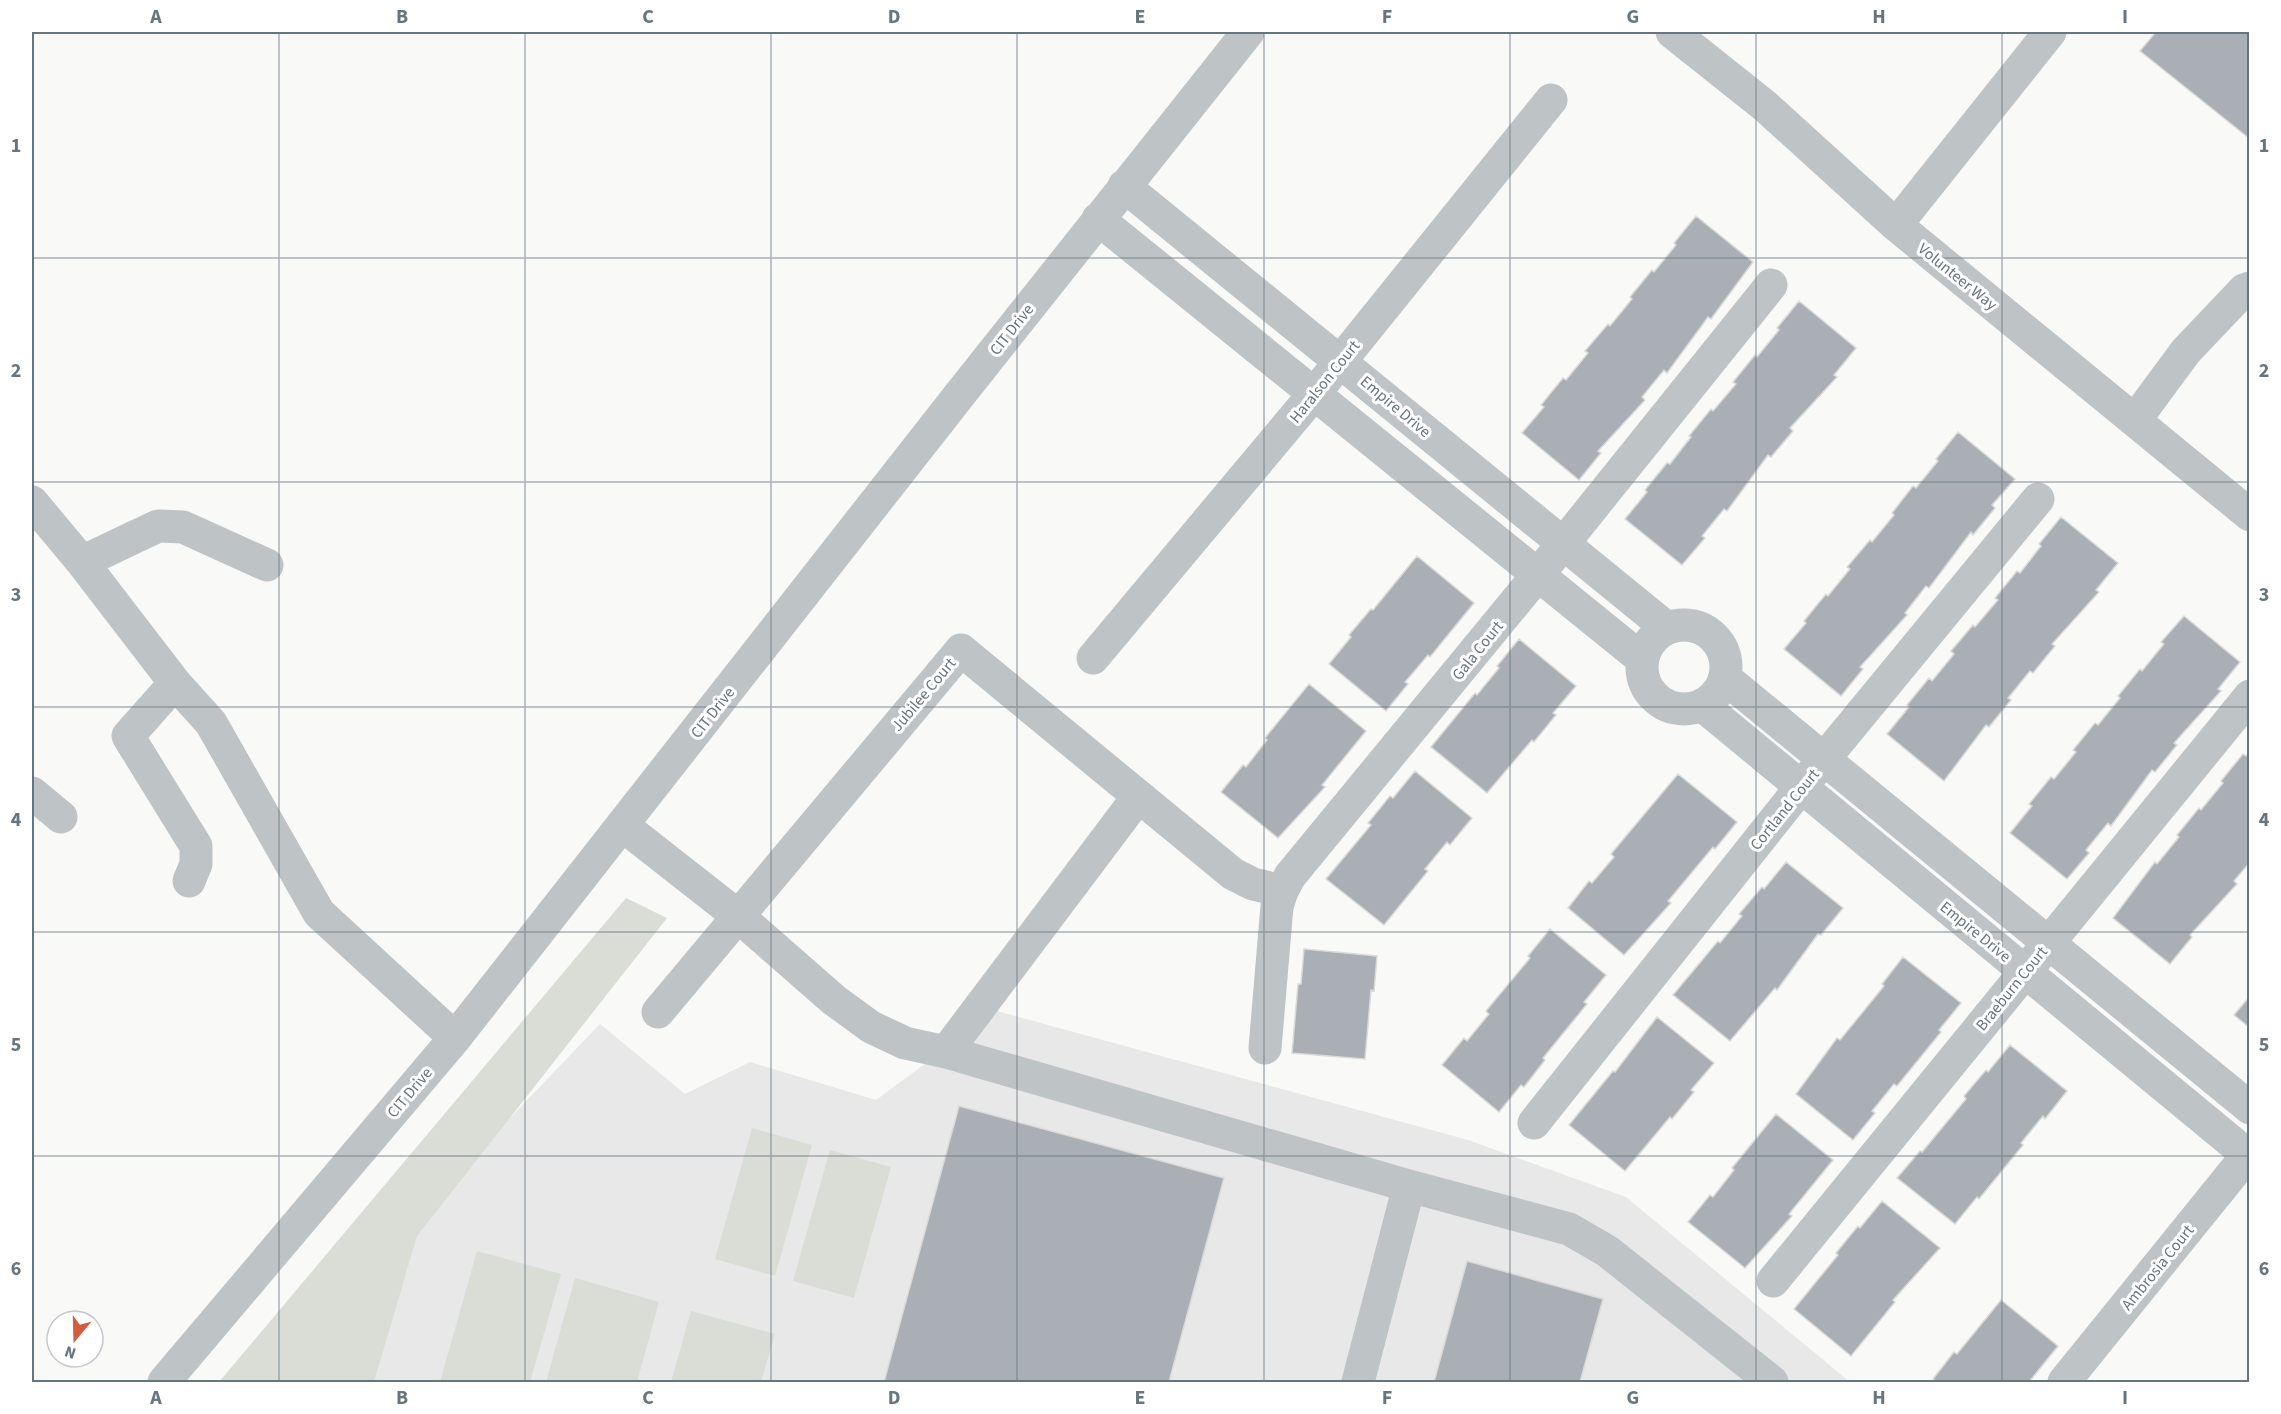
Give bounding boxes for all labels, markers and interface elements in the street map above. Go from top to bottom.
text: A [149,3,162,31]
text: B [396,3,408,31]
text: C [642,3,654,31]
text: D [888,3,900,31]
text: E [1135,3,1145,31]
text: F [1382,3,1392,31]
text: G [1627,3,1639,31]
text: H [1872,3,1886,31]
text: I [2122,3,2128,31]
text: 1 [11,132,21,160]
text: 1 [2259,132,2269,160]
street label: Volunteer Way [1913,238,2002,316]
street label: CIT Drive [985,299,1039,360]
street label: Haralson Court [1285,335,1365,428]
text: 2 [11,357,21,385]
text: 2 [2259,357,2269,385]
street label: Empire Drive [1355,371,1435,443]
text: 3 [11,581,21,609]
text: 3 [2259,581,2269,609]
street label: Gala Court [1447,616,1509,685]
street label: Jubilee Court [886,653,961,736]
street label: CIT Drive [686,682,740,743]
street label: Cortland Court [1745,764,1825,855]
text: 4 [11,806,22,834]
text: 4 [2259,806,2270,834]
street label: Empire Drive [1935,896,2016,967]
street label: Braeburn Court [1971,941,2053,1036]
text: 5 [11,1031,21,1059]
text: 5 [2259,1031,2269,1059]
street label: CIT Drive [382,1063,437,1123]
street label: Ambrosia Court [2116,1220,2199,1315]
text: 6 [11,1255,21,1283]
text: 6 [2259,1255,2269,1283]
north arrow [45,1309,105,1369]
text: N [62,1340,79,1364]
text: A [149,1384,162,1412]
text: B [396,1384,408,1412]
text: C [642,1384,654,1412]
text: D [888,1384,900,1412]
text: E [1135,1384,1145,1412]
text: F [1382,1384,1392,1412]
text: G [1627,1384,1639,1412]
text: H [1872,1384,1886,1412]
text: I [2122,1384,2128,1412]

